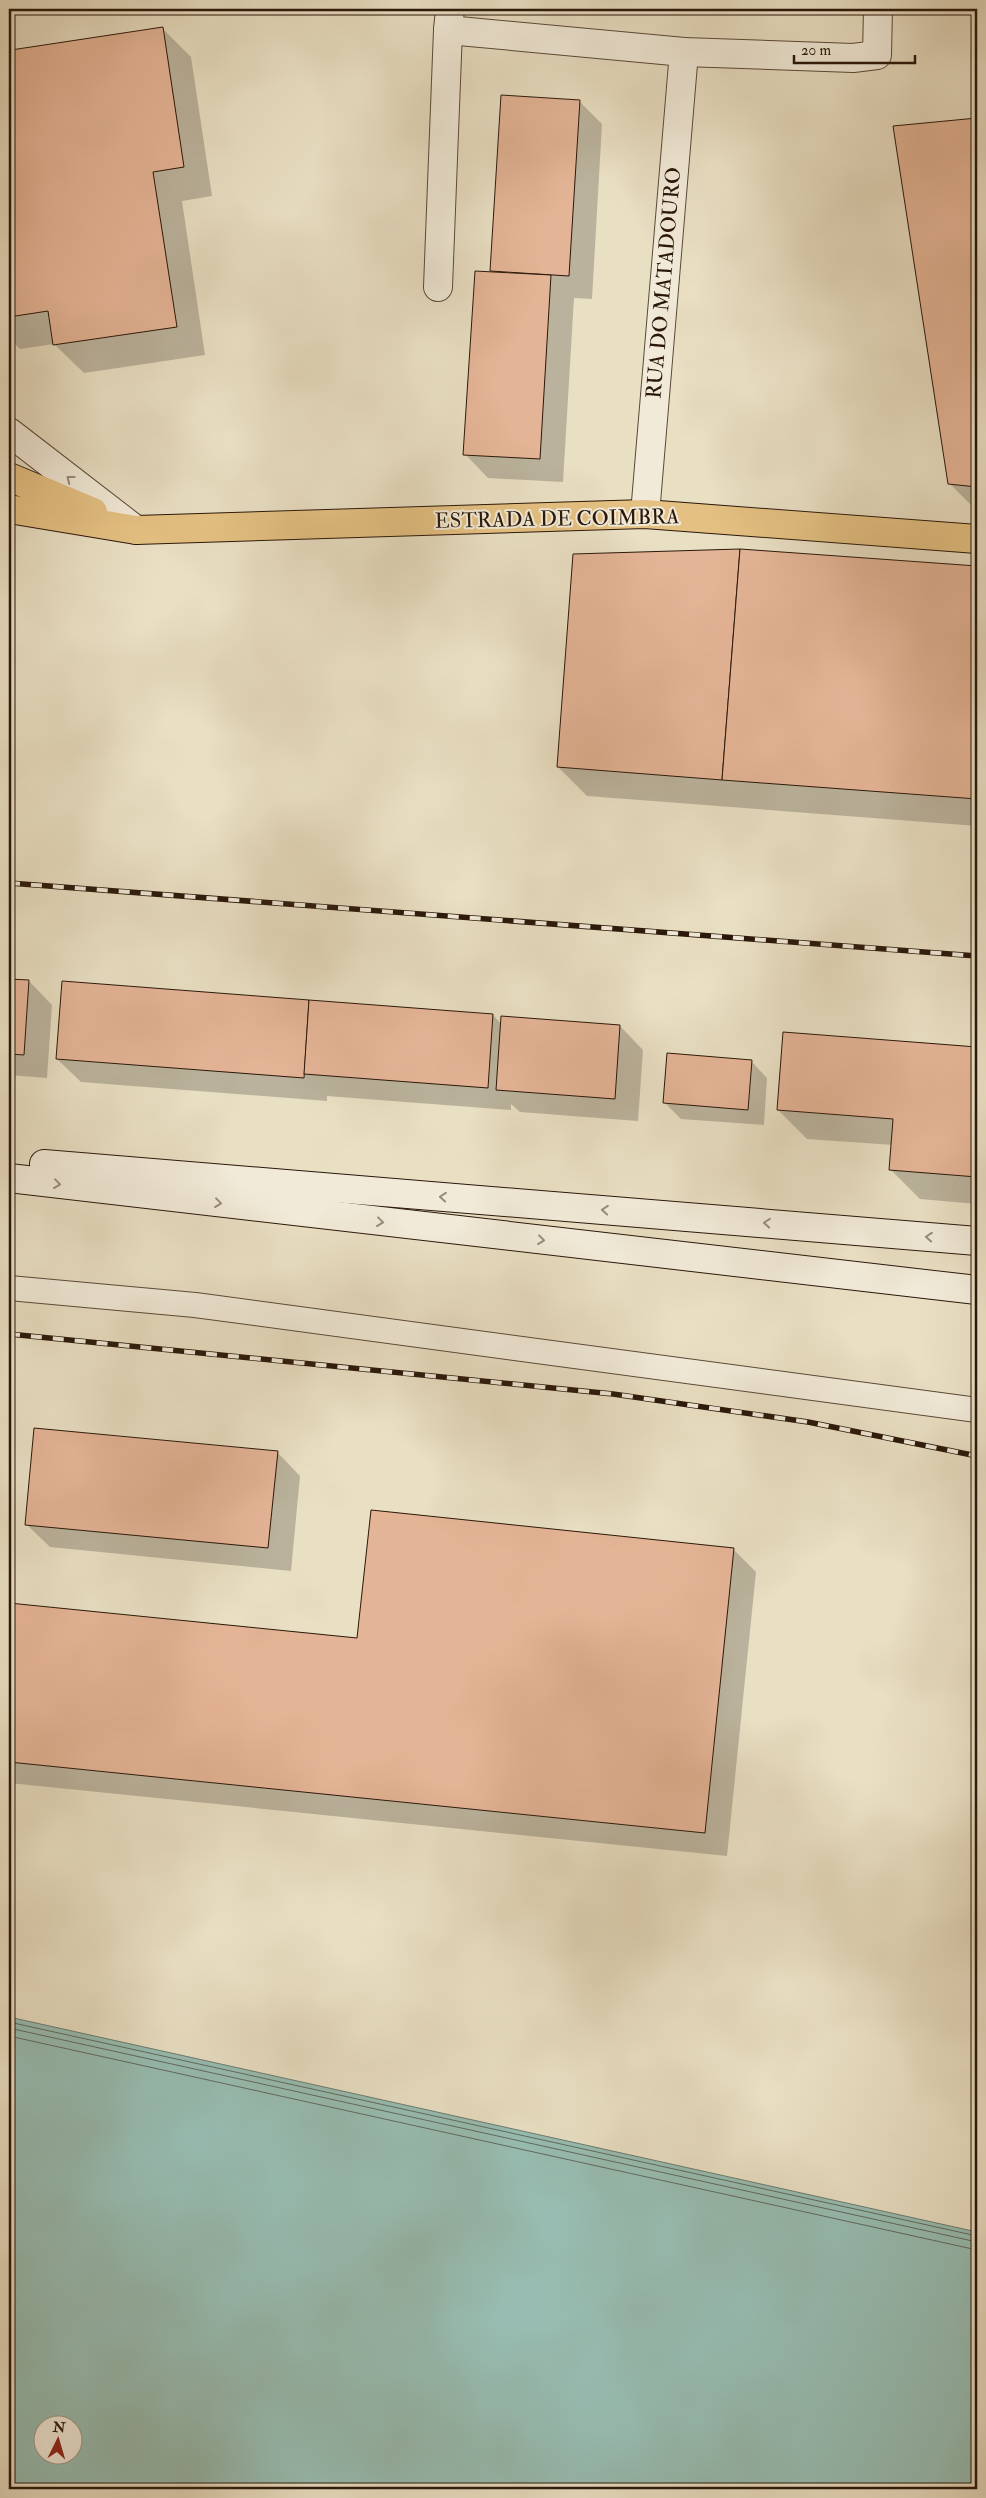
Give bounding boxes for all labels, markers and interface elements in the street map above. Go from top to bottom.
scale bar [794,32,915,64]
text: 20 m [801,41,831,60]
street label: RUA DO MATADOURO [640,166,688,400]
one-way arrow [67,476,76,484]
street label: ESTRADA DE COIMBRA [434,503,680,535]
one-way arrow [53,1178,61,1189]
one-way arrow [439,1192,447,1203]
one-way arrow [215,1197,223,1208]
one-way arrow [600,1205,608,1216]
one-way arrow [376,1216,384,1227]
one-way arrow [762,1218,770,1229]
one-way arrow [924,1231,932,1242]
one-way arrow [538,1234,546,1245]
north arrow [32,2416,82,2466]
text: N [51,2418,67,2437]

